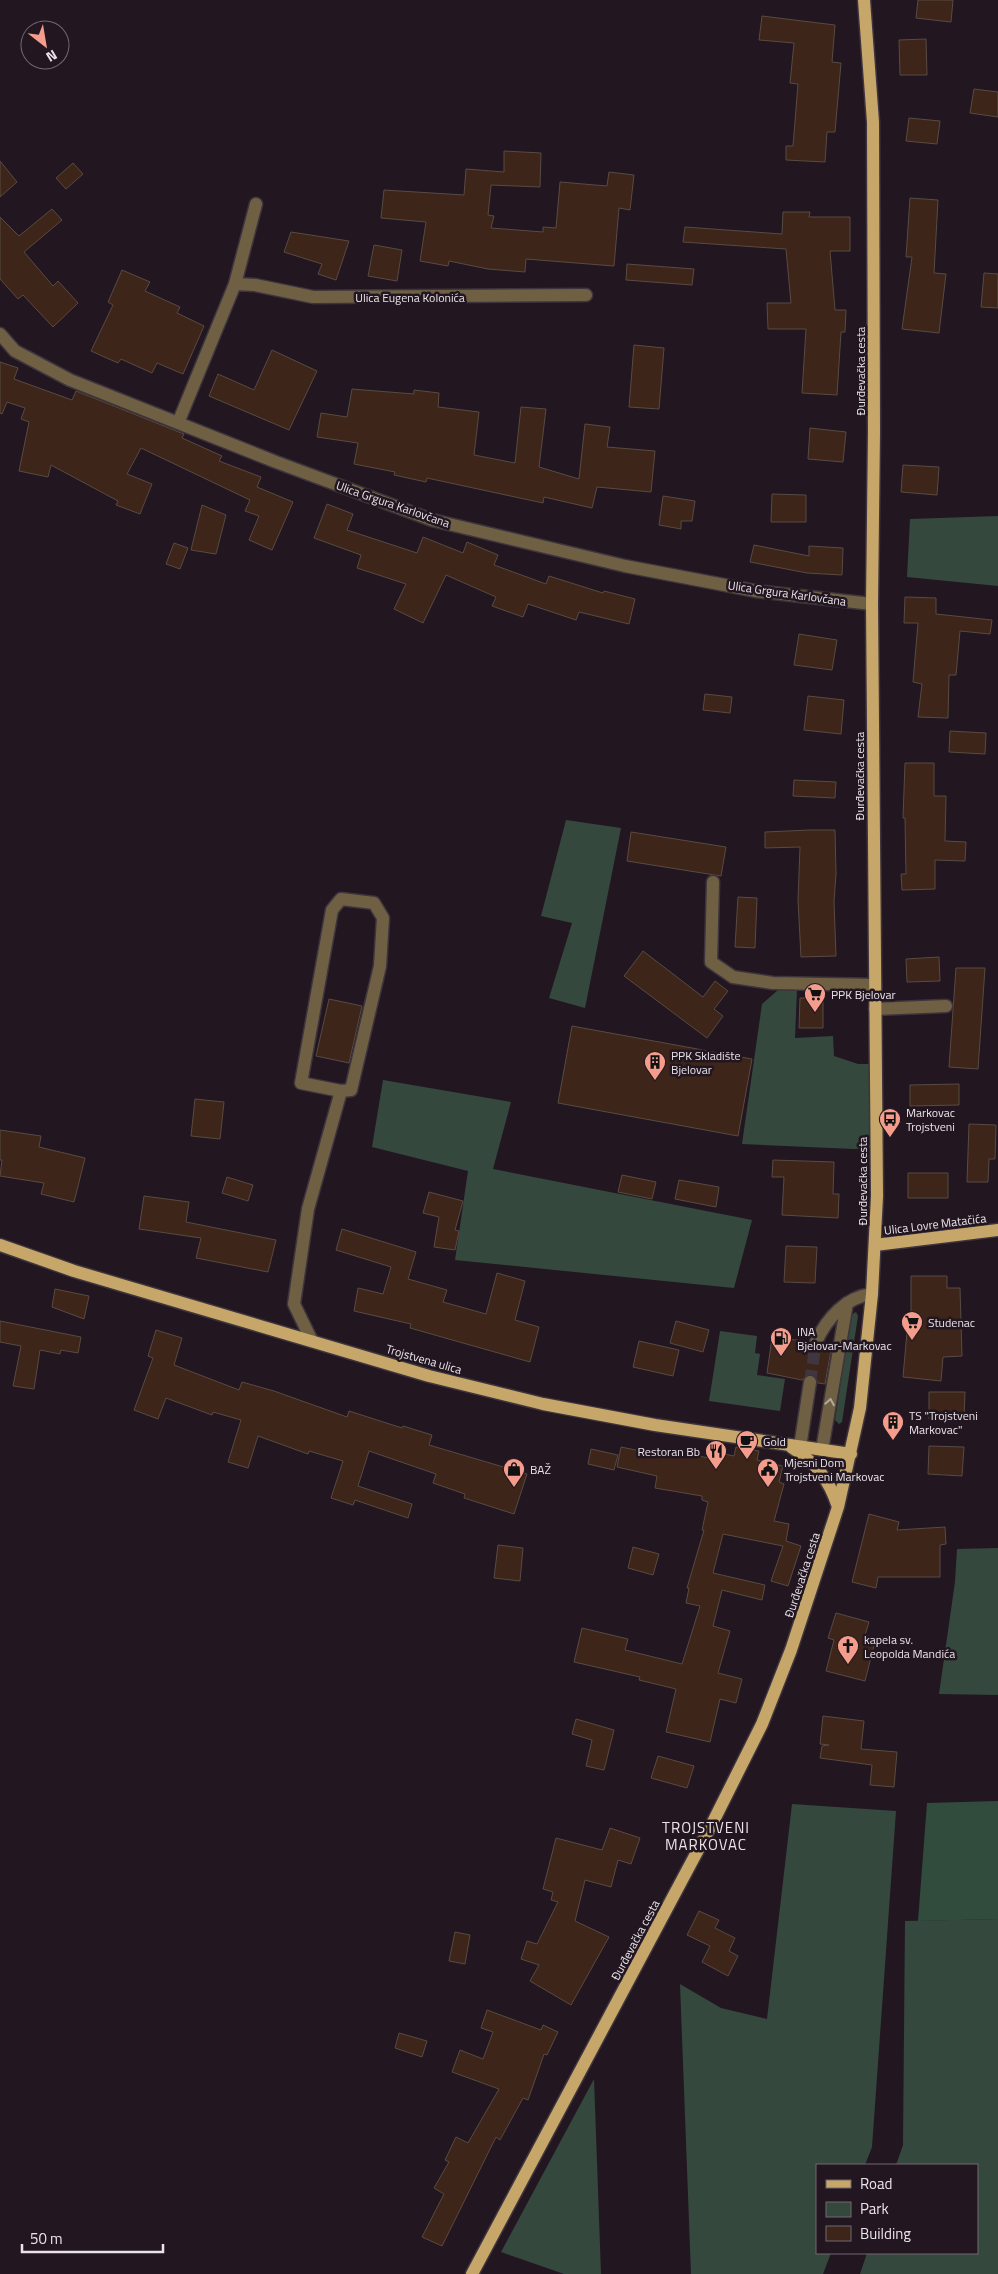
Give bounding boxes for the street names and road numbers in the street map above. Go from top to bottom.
street label: Ulica Eugena Kolonića [355,288,465,307]
street label: Đurđevačka cesta [851,327,870,415]
street label: Ulica Grgura Karlovčana [334,476,452,532]
street label: Ulica Grgura Karlovčana [727,575,847,611]
street label: Đurđevačka cesta [850,732,869,820]
street label: Đurđevačka cesta [853,1137,872,1225]
street label: Ulica Lovre Matačića [883,1208,987,1240]
street label: Trojstvena ulica [384,1339,464,1379]
street label: Đurđevačka cesta [779,1530,825,1620]
street label: Đurđevačka cesta [606,1896,664,1984]

